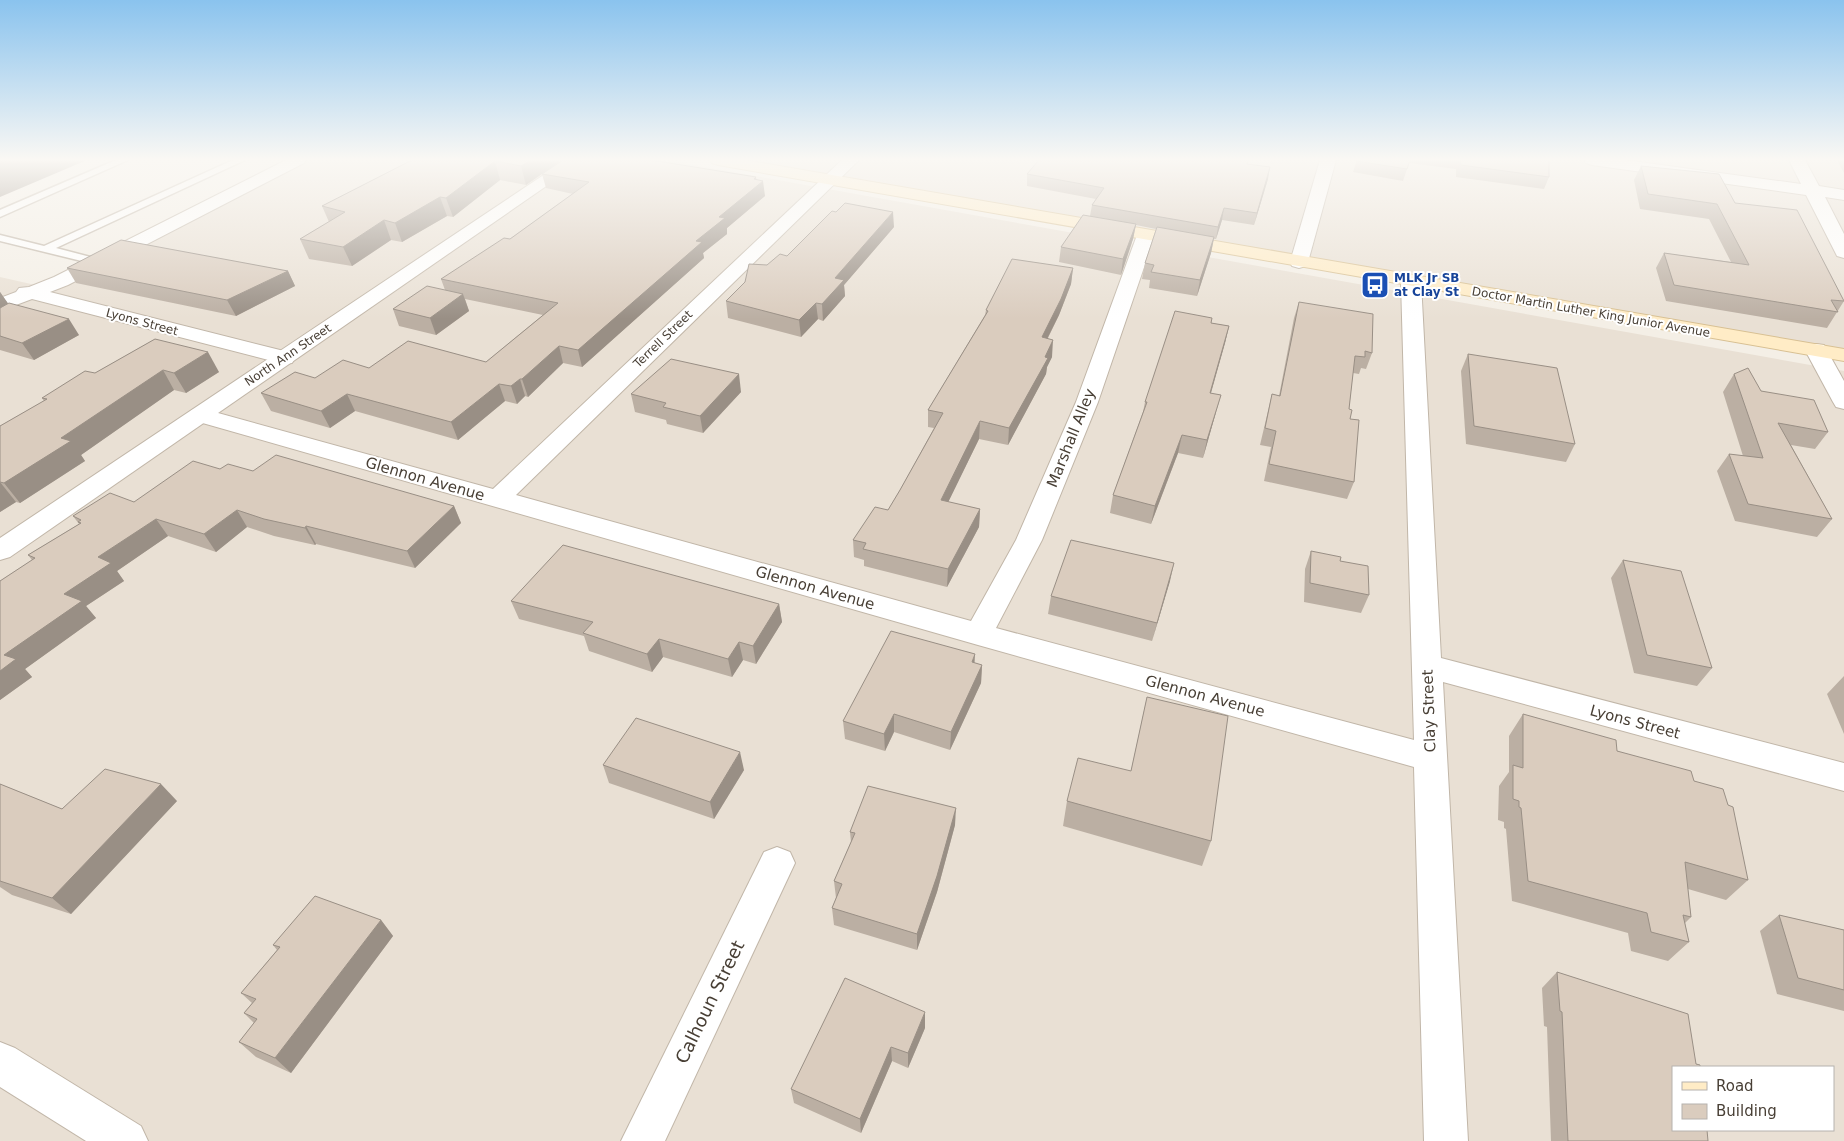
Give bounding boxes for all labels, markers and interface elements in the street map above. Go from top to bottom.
bus stop icon: MLK Jr SB at Clay St [1360,270,1390,300]
place label: MLK Jr SB at Clay St [1394,271,1459,299]
street label: Doctor Martin Luther King Junior Avenue [1471,284,1711,340]
street label: Lyons Street [104,306,180,338]
street label: Terrell Street [630,307,696,371]
street label: North Ann Street [242,321,334,389]
street label: Marshall Alley [1043,386,1099,490]
street label: Glennon Avenue [363,453,487,505]
street label: Glennon Avenue [753,562,877,614]
street label: Clay Street [1419,669,1439,753]
street label: Glennon Avenue [1143,671,1267,721]
street label: Lyons Street [1588,701,1682,743]
street label: Calhoun Street [671,937,748,1067]
legend [1672,1066,1834,1131]
text: Road [1716,1077,1754,1095]
text: Building [1716,1102,1777,1120]

